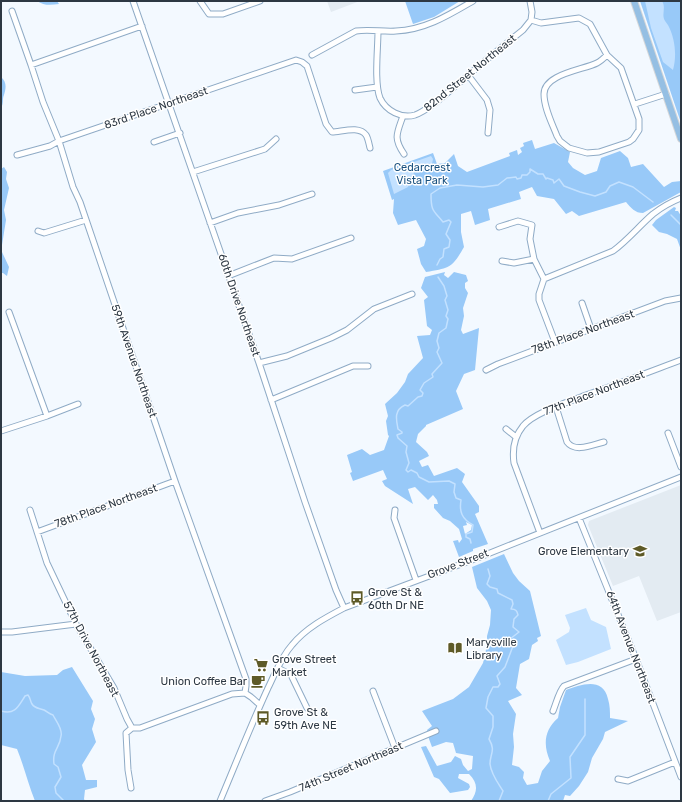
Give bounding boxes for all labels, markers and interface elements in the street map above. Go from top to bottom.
street label: 82nd Street Northeast [421,31,519,114]
street label: 83rd Place Northeast [102,84,210,132]
park label: Cedarcrest Vista Park [394,161,451,187]
street label: 60th Drive Northeast [215,252,263,359]
street label: 59th Avenue Northeast [108,303,160,420]
street label: 78th Place Northeast [530,307,637,357]
street label: 77th Place Northeast [542,368,647,418]
street label: 78th Place Northeast [53,481,160,531]
school or university icon: Grove Elementary [632,543,648,559]
place label: Grove Elementary [538,545,629,558]
street label: Grove Street [426,546,491,582]
place label: Grove St & 60th Dr NE [368,586,424,612]
street label: 64th Avenue Northeast [604,589,659,706]
bus stop icon: Grove St & 60th Dr NE [349,590,365,606]
street label: 57th Drive Northeast [60,599,122,700]
place label: Marysville Library [466,636,517,662]
library icon: Marysville Library [447,640,463,656]
place label: Grove Street Market [272,653,337,679]
supermarket icon: Grove Street Market [253,657,269,673]
cafe icon: Union Coffee Bar [250,673,266,689]
place label: Union Coffee Bar [161,675,248,688]
place label: Grove St & 59th Ave NE [274,706,337,732]
bus stop icon: Grove St & 59th Ave NE [255,710,271,726]
street label: 74th Street Northeast [297,739,406,795]

